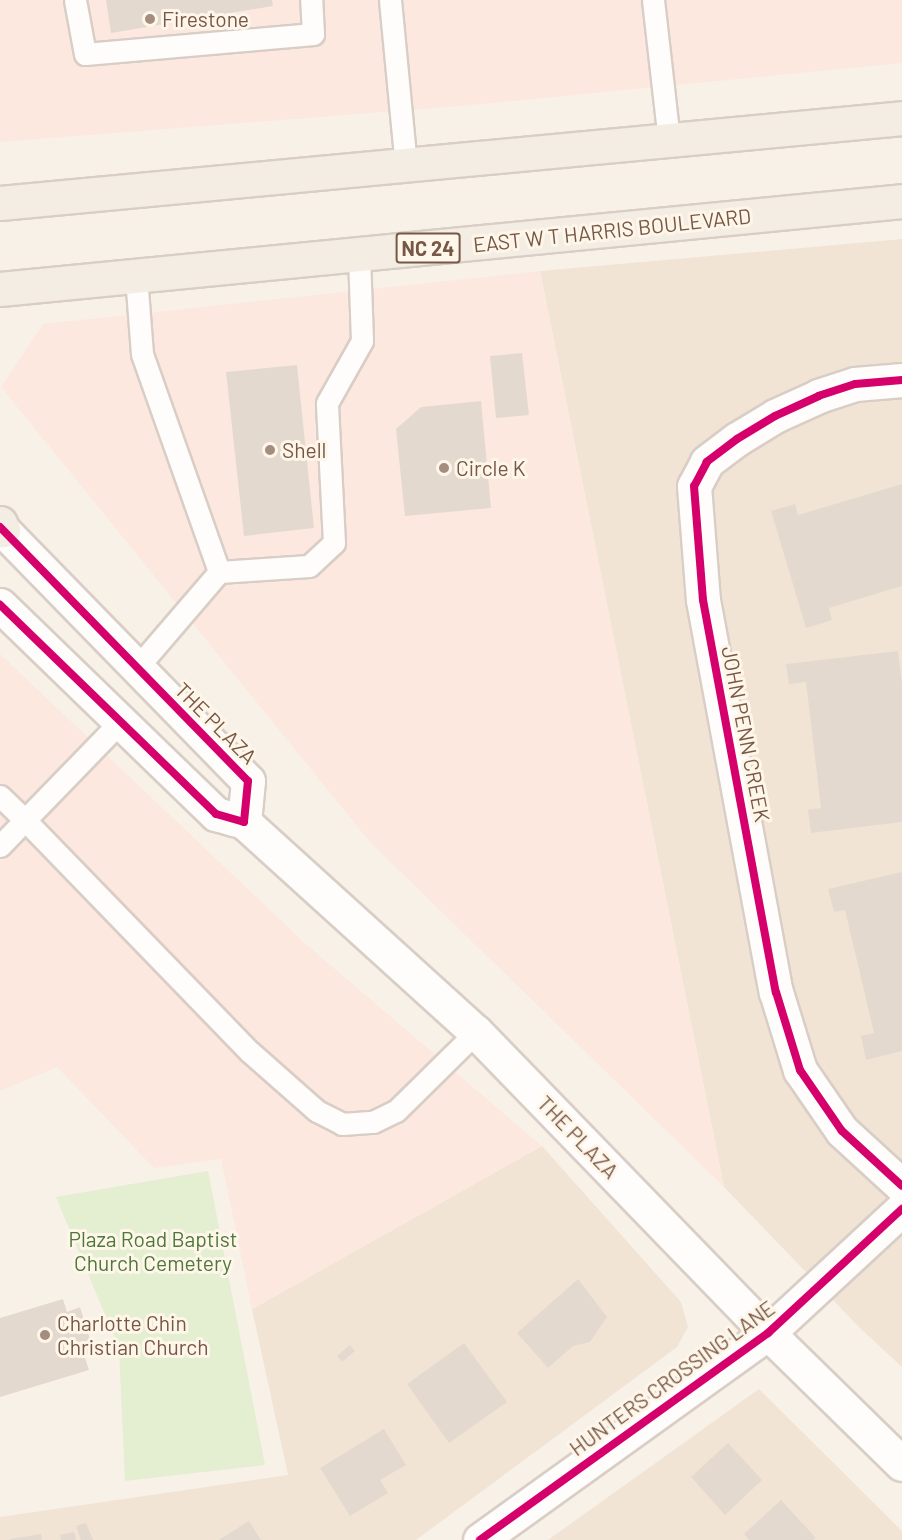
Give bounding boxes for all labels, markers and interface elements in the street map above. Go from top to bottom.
place label: Firestone [162,6,249,32]
marker: Firestone [143,12,157,26]
street label: EAST W T HARRIS BOULEVARD [472,203,752,257]
road number: NC 24 [395,231,461,265]
place label: Shell [282,437,326,463]
marker: Shell [263,443,277,457]
place label: Circle K [456,455,526,481]
marker: Circle K [437,461,451,475]
street label: JOHN PENN CREEK [717,644,775,824]
street label: THE PLAZA [170,677,262,769]
street label: THE PLAZA [532,1090,624,1184]
park label: Plaza Road Baptist Church Cemetery [69,1226,237,1276]
street label: HUNTERS CROSSING LANE [564,1295,780,1461]
place label: Charlotte Chin Christian Church [57,1310,208,1360]
marker: Charlotte Chin Christian Church [38,1328,52,1342]

